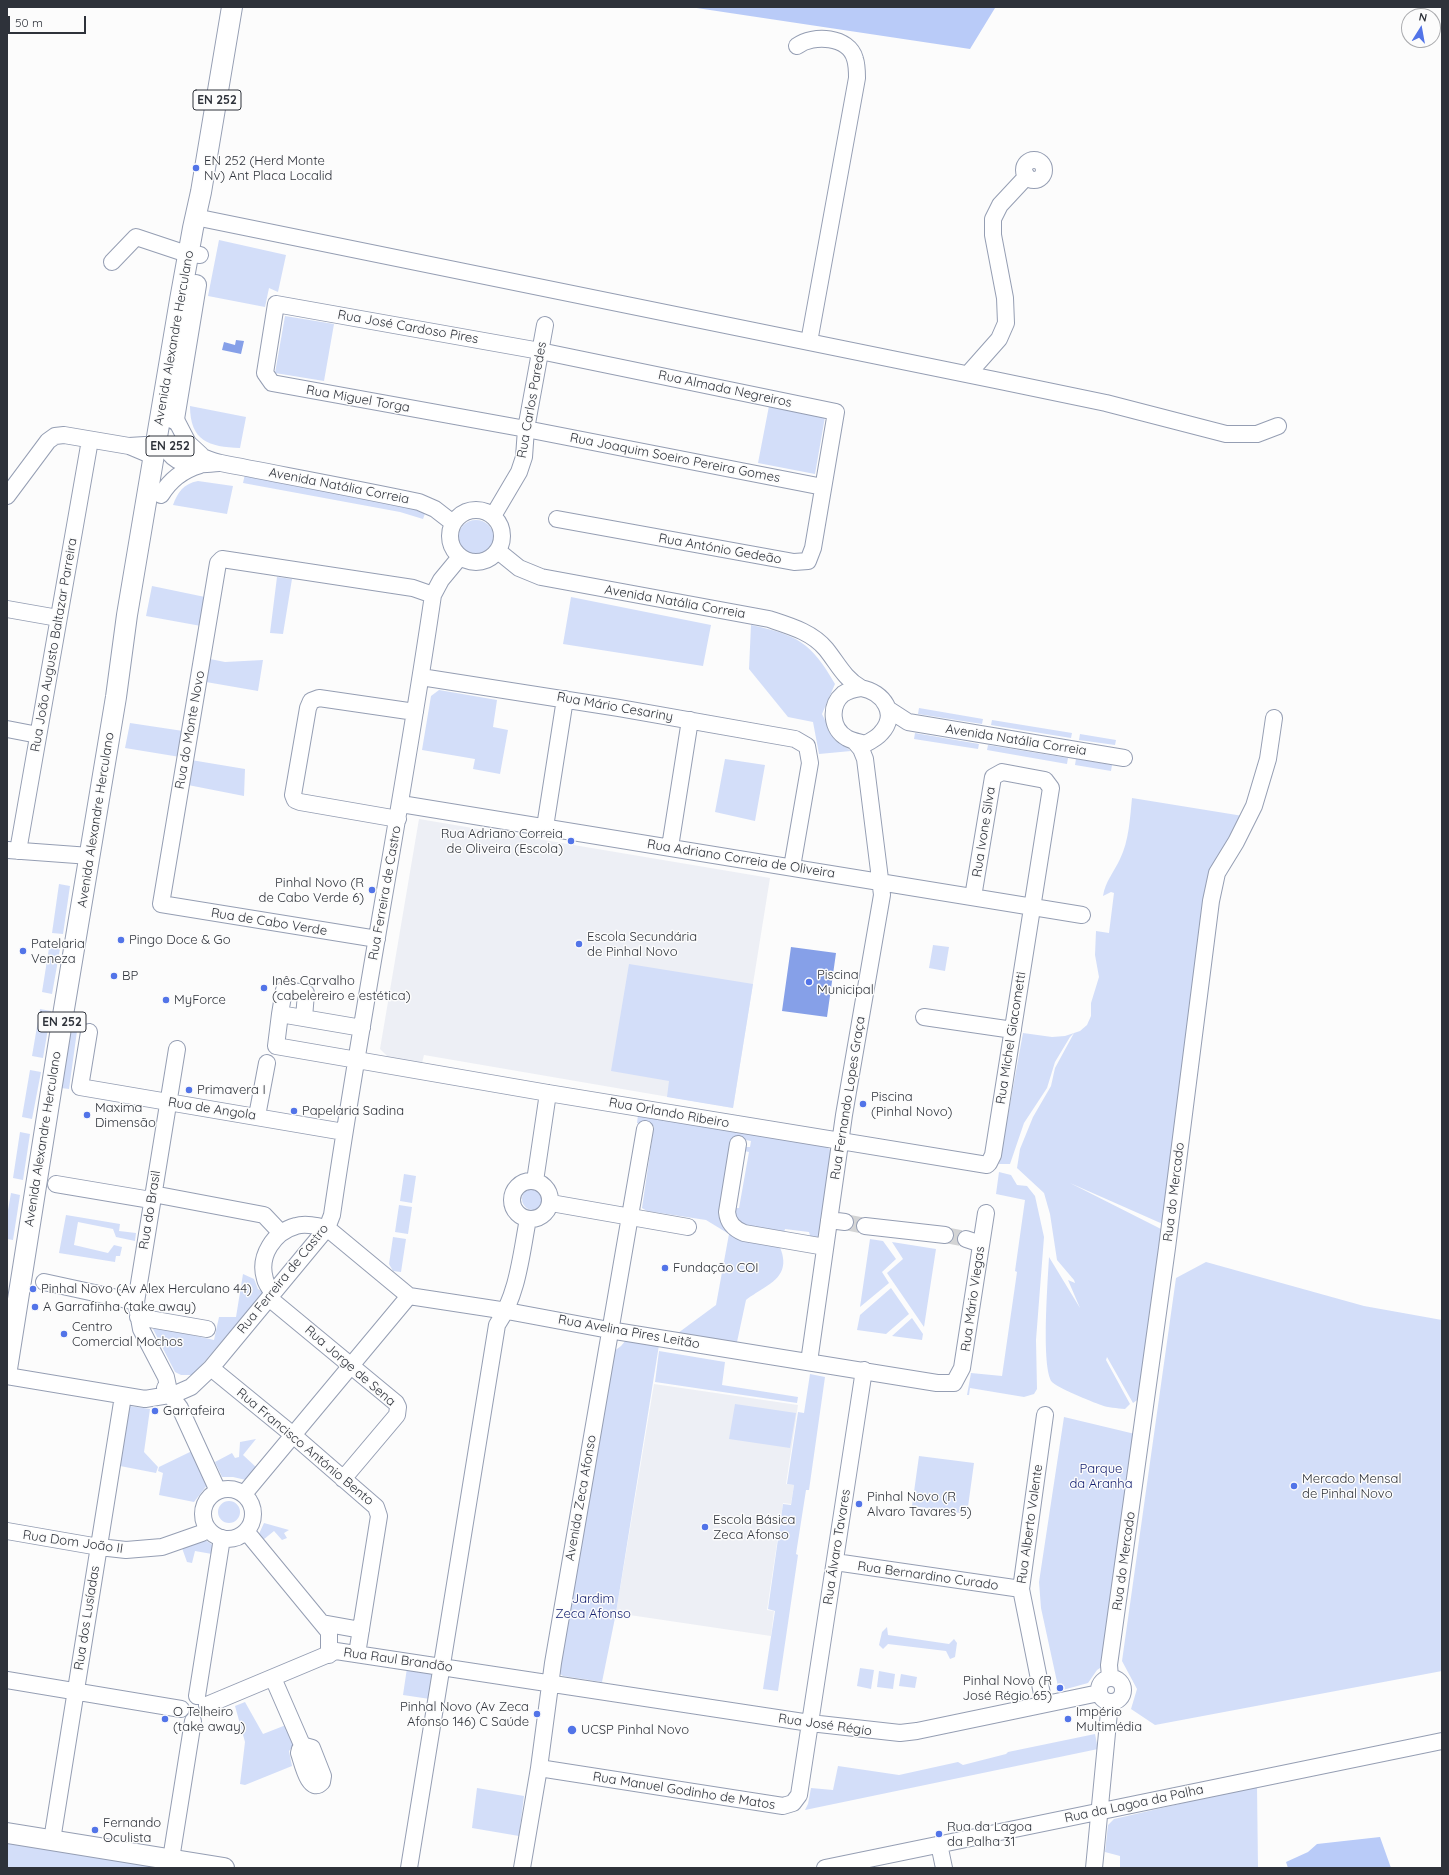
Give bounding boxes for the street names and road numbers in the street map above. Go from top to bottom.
road number: EN 252 [193,90,241,110]
street label: Avenida Alexandre Herculano [151,249,197,427]
street label: Rua José Cardoso Pires [336,307,480,347]
street label: Rua Carlos Paredes [514,341,550,459]
street label: Rua Almada Negreiros [657,367,793,411]
street label: Rua Miguel Torga [305,382,411,416]
street label: Rua Joaquim Soeiro Pereira Gomes [569,430,781,486]
road number: EN 252 [146,436,194,456]
street label: Avenida Natália Correia [267,465,411,507]
street label: Rua António Gedeão [657,530,783,568]
street label: Rua João Augusto Baltazar Parreira [27,537,81,753]
street label: Avenida Natália Correia [603,582,747,622]
street label: Rua do Monte Novo [172,670,208,790]
street label: Rua Mário Cesariny [556,689,674,725]
street label: Avenida Natália Correia [944,721,1088,759]
street label: Avenida Alexandre Herculano [74,731,118,909]
street label: Rua Ivone Silva [969,786,999,878]
street label: Rua Ferreira de Castro [365,825,405,961]
street label: Rua Adriano Correia de Oliveira [646,836,836,882]
street label: Rua de Cabo Verde [210,905,328,939]
street label: Rua Michel Giacometti [993,971,1029,1105]
road number: EN 252 [38,1012,86,1032]
street label: Rua Fernando Lopes Graça [827,1015,869,1181]
street label: Avenida Alexandre Herculano [21,1050,65,1228]
street label: Rua de Angola [167,1094,257,1124]
street label: Rua Orlando Ribeiro [608,1095,730,1131]
street label: Rua do Mercado [1160,1142,1188,1242]
street label: Rua do Brasil [136,1169,164,1251]
street label: Rua Ferreira de Castro [234,1221,332,1337]
street label: Rua Mário Viegas [958,1245,988,1353]
street label: Rua Avelina Pires Leitão [557,1312,701,1352]
street label: Rua Jorge de Sena [301,1322,399,1410]
street label: Rua Francisco António Bento [233,1385,377,1509]
street label: Avenida Zeca Afonso [562,1434,600,1562]
street label: Rua Alberto Valente [1014,1463,1046,1585]
street label: Rua Álvaro Tavares [820,1488,854,1606]
street label: Rua do Mercado [1109,1510,1139,1612]
street label: Rua Dom João II [22,1527,124,1557]
street label: Rua Bernardino Curado [856,1558,1000,1594]
street label: Rua dos Lusíadas [71,1565,103,1671]
street label: Rua Raul Brandão [342,1645,454,1675]
street label: Rua José Régio [777,1711,873,1739]
street label: Rua Manuel Godinho de Matos [592,1769,776,1813]
street label: Rua da Lagoa da Palha [1063,1782,1205,1826]

